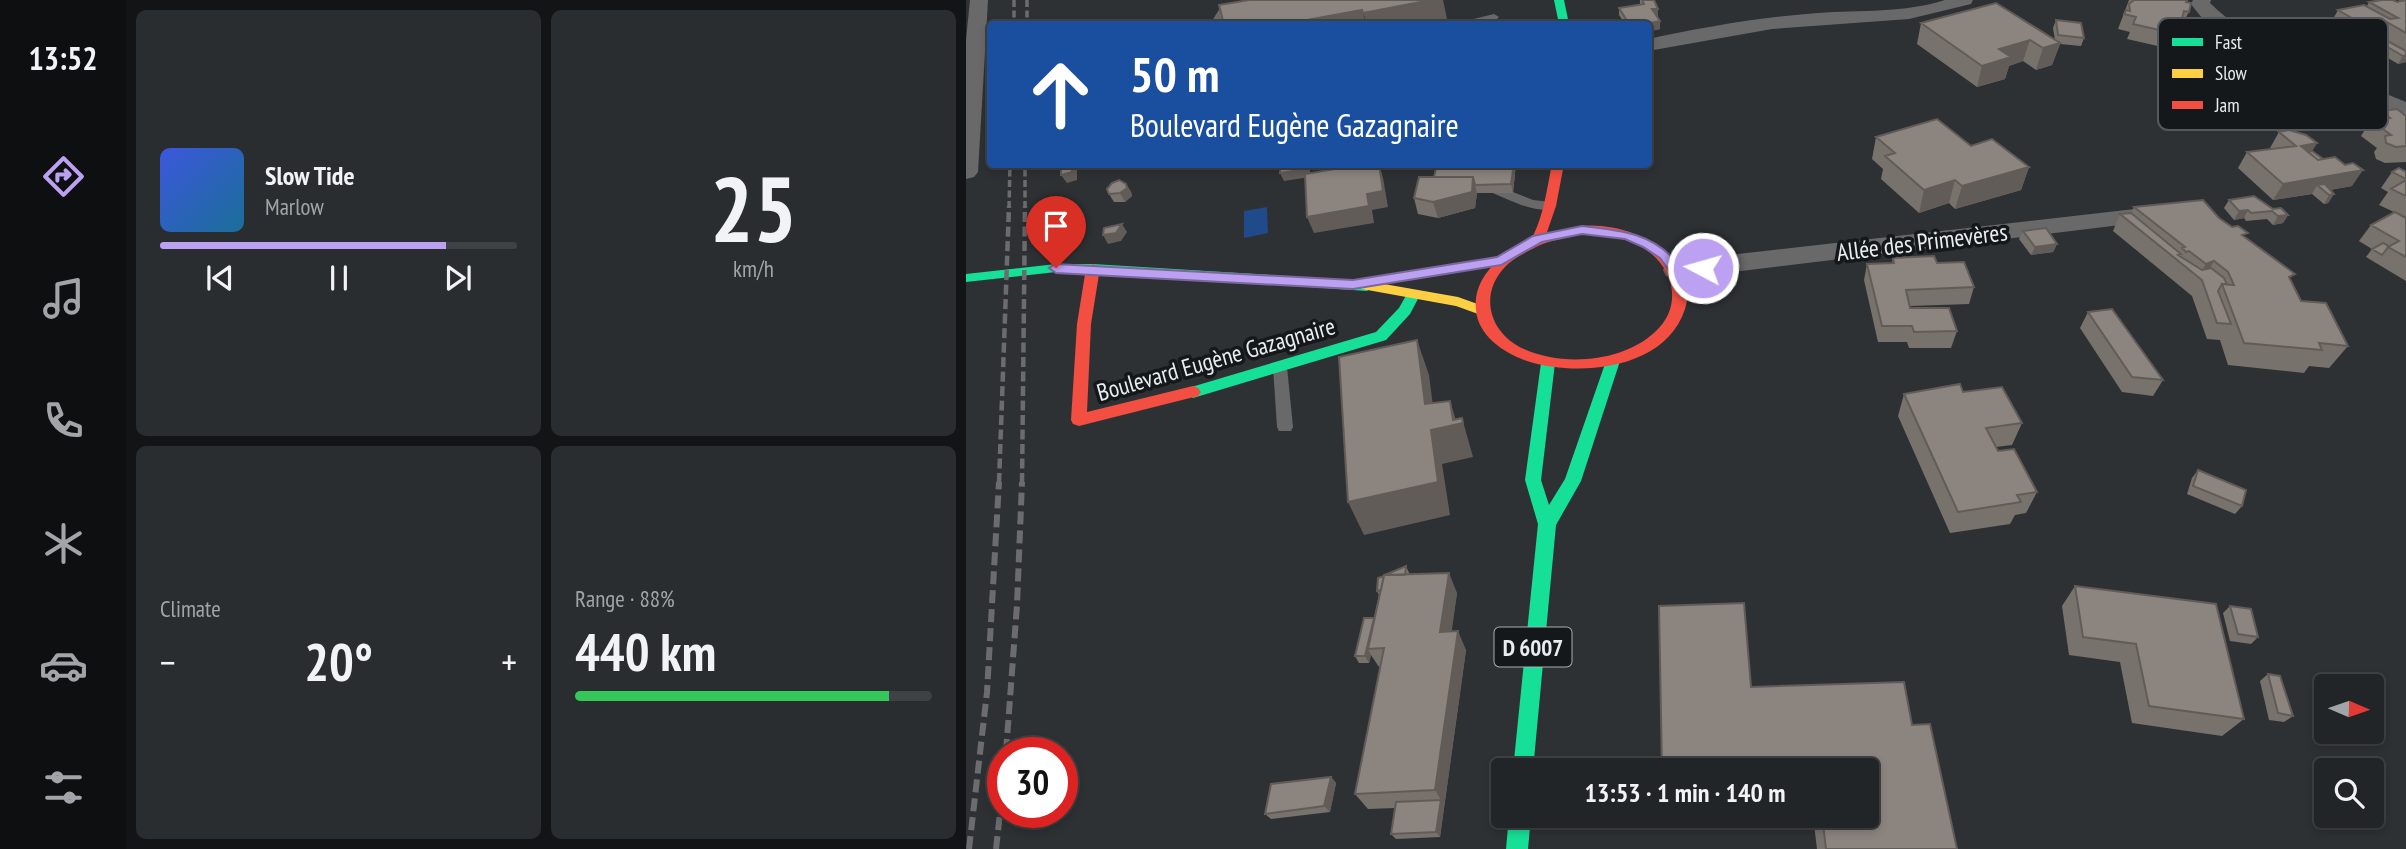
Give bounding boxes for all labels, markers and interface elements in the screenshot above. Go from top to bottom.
legend [2158,18,2388,130]
text: Fast [2215,30,2243,54]
text: 13:52 [28,37,98,79]
text: 50 m [1130,42,1219,106]
icon: ahead [1015,49,1106,140]
text: Slow [2215,61,2248,85]
text: Jam [2214,93,2240,117]
text: Boulevard Eugène Gazagnaire [1130,104,1459,146]
text: 25 [710,149,797,267]
icon: directions [39,152,88,201]
text: Slow Tide [265,159,355,192]
text: Marlow [265,192,324,221]
pin [1026,196,1086,268]
icon: arrive [1037,207,1075,245]
street label: Allée des Primevères [1835,216,2009,268]
position arrow [1666,231,1740,305]
text: km/h [733,254,774,283]
icon: previous [201,259,239,297]
icon: pause [320,259,358,297]
icon: next [439,259,477,297]
icon: music [39,274,88,323]
street label: Boulevard Eugène Gazagnaire [1093,310,1339,408]
icon: phone [39,396,88,445]
icon: climate [39,519,88,568]
text: Range · 88% [575,584,675,613]
text: Climate [160,594,221,623]
text: 440 km [575,618,716,685]
text: 20° [304,628,373,695]
road number: D 6007 [1494,628,1572,666]
text: − [160,637,176,686]
text: + [501,637,517,686]
icon: car [39,641,88,690]
north arrow [2314,674,2384,744]
map controls [2314,674,2384,828]
speed limit sign: 30 [987,737,1078,828]
button: search [2314,758,2384,828]
icon: filters [39,763,88,812]
text: 13:53 · 1 min · 140 m [1585,776,1785,809]

